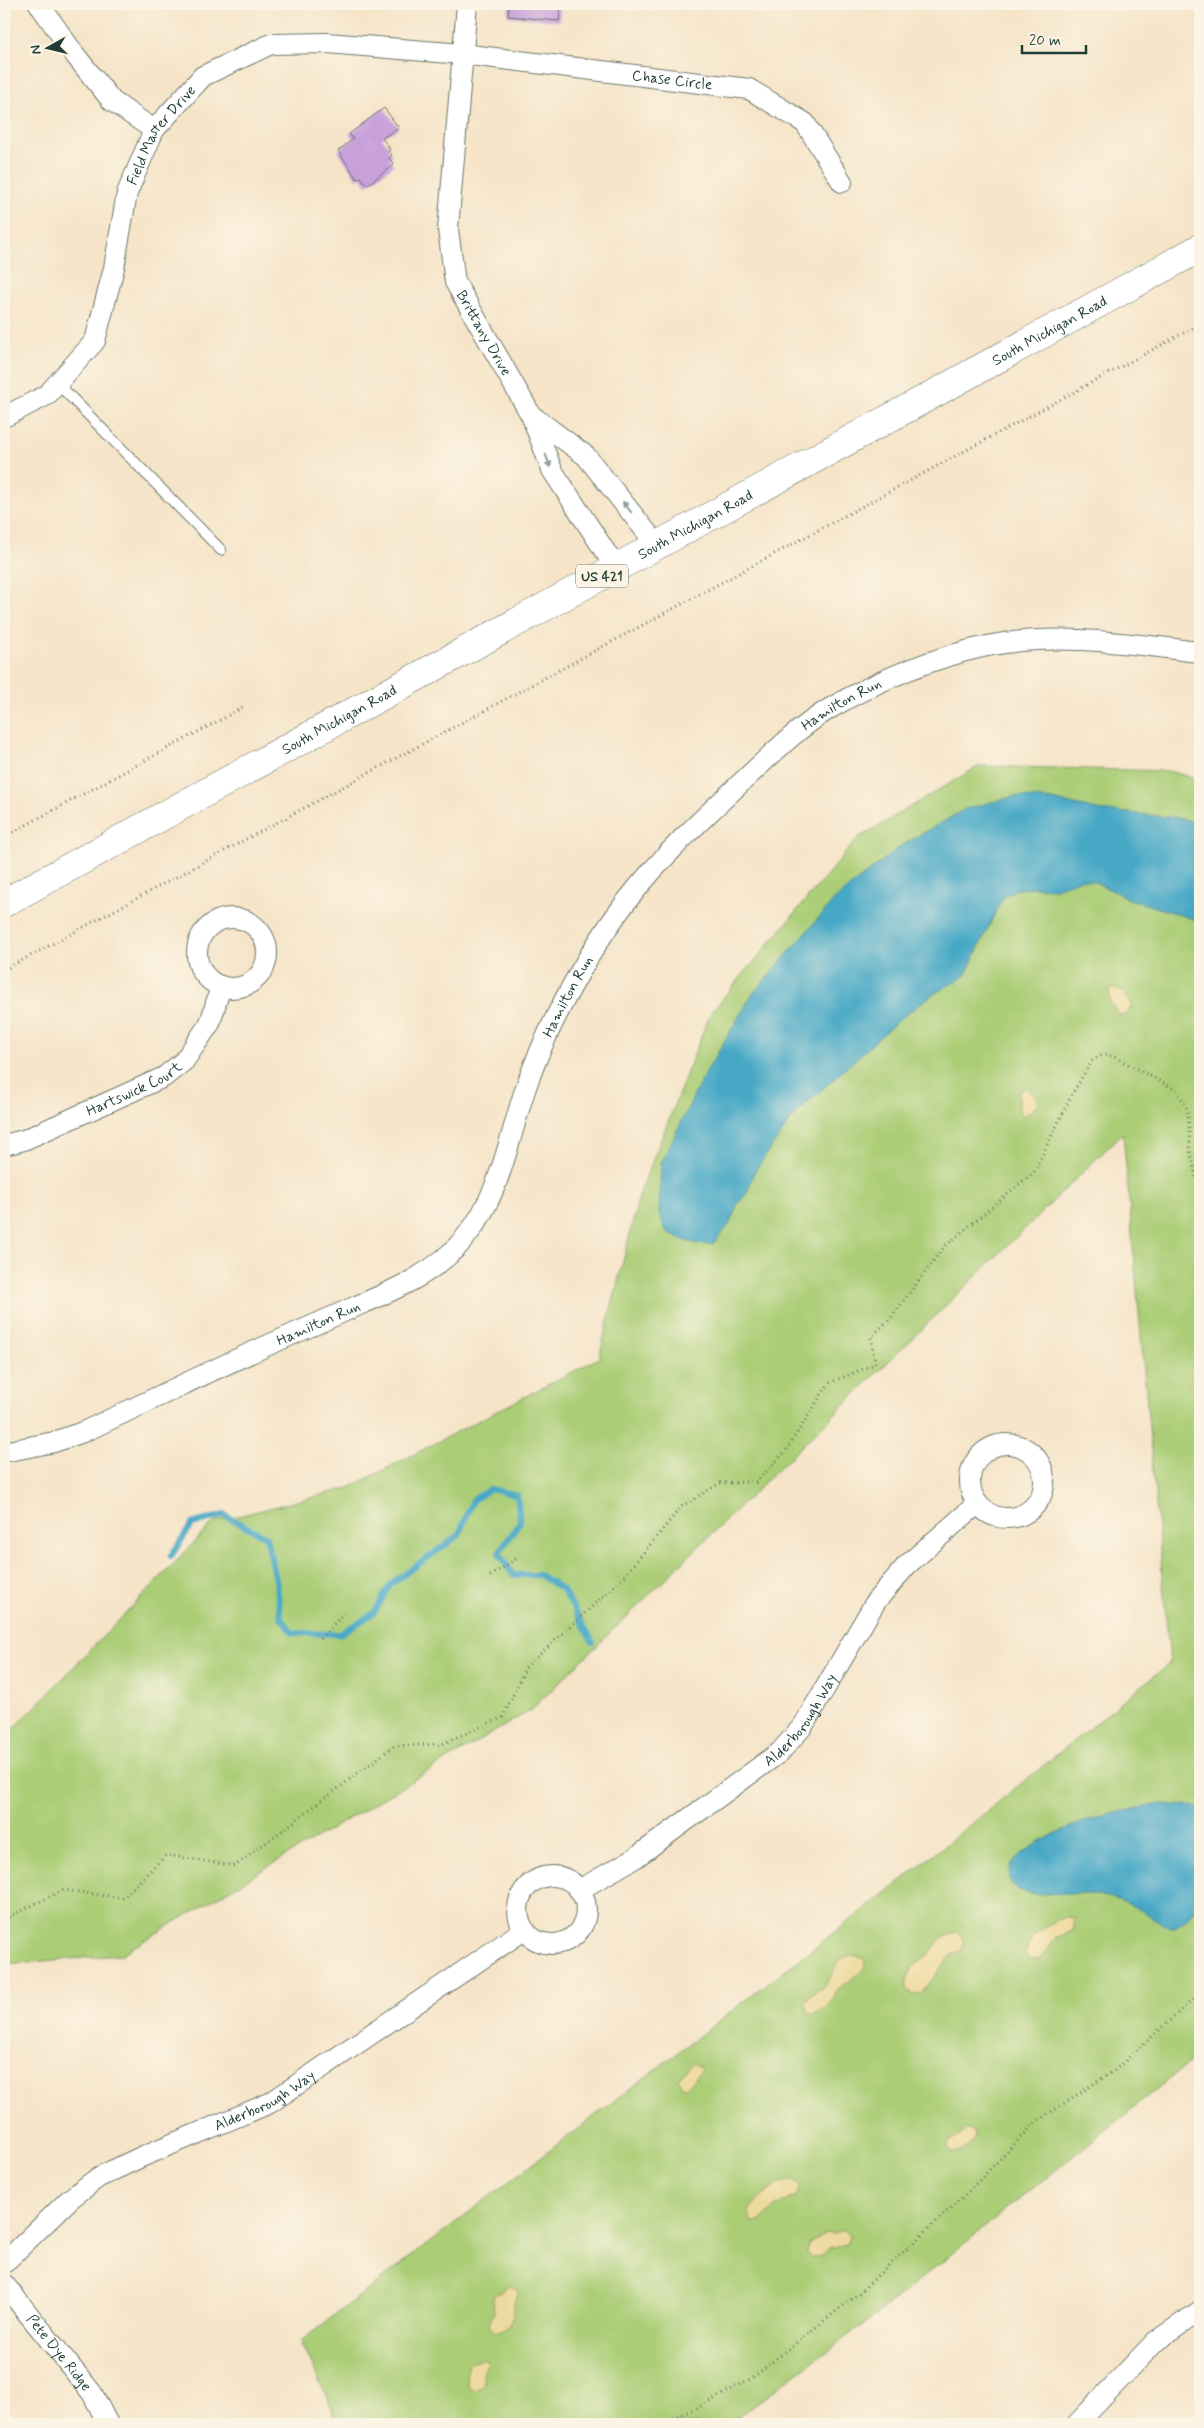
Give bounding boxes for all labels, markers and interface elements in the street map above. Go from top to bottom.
north arrow [22,22,72,72]
scale bar [1022,22,1085,54]
text: 20 m [1029,31,1061,51]
text: N [27,44,46,56]
street label: Chase Circle [631,66,713,95]
street label: Field Master Drive [123,81,201,188]
street label: Brittany Drive [451,287,516,380]
street label: South Michigan Road [989,292,1111,371]
one-way arrow [544,454,552,469]
street label: South Michigan Road [635,486,757,565]
one-way arrow [621,501,632,514]
road number: US 421 [576,564,628,588]
street label: Hamilton Run [797,674,885,736]
street label: South Michigan Road [278,681,401,760]
street label: Hamilton Run [539,952,598,1041]
street label: Hartswick Court [83,1057,187,1122]
street label: Hamilton Run [274,1297,364,1351]
street label: Alderborough Way [760,1670,842,1772]
street label: Alderborough Way [211,2066,319,2136]
street label: Pete Dye Ridge [21,2311,96,2396]

